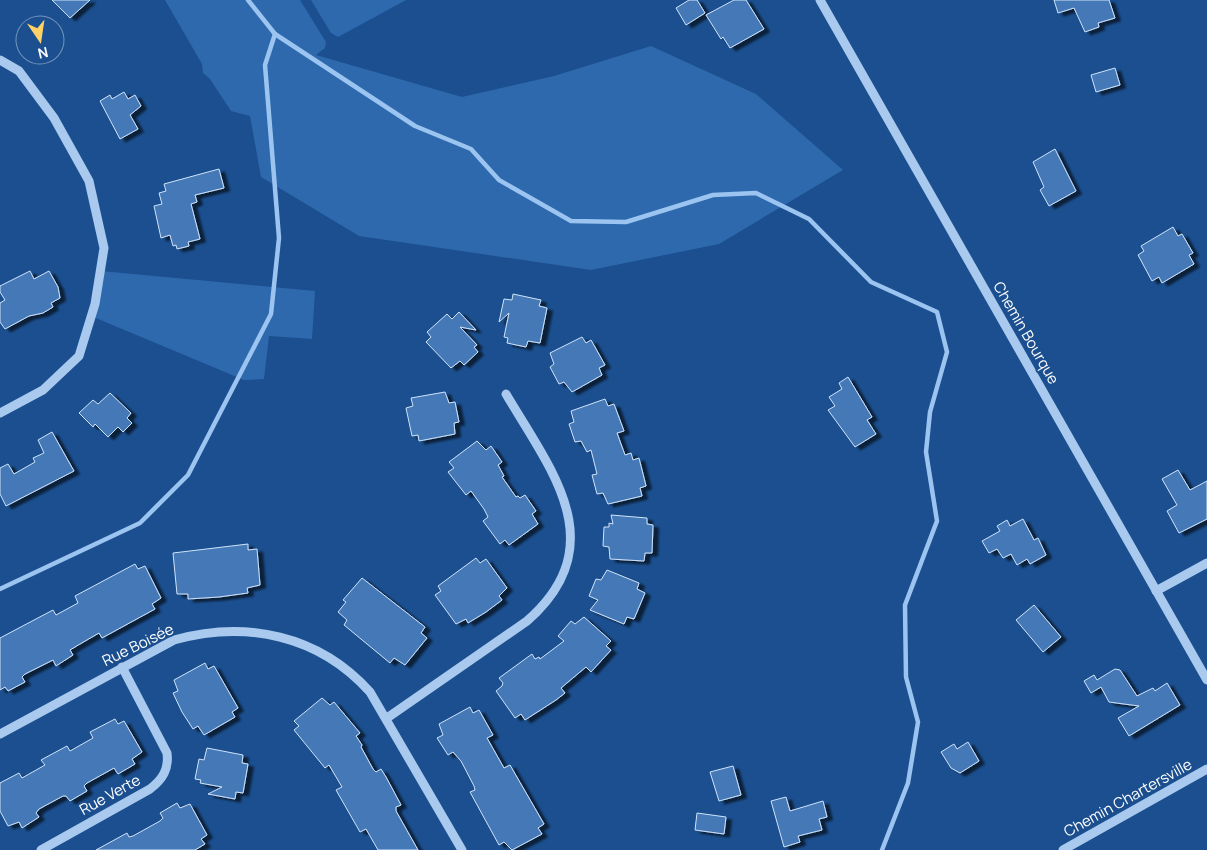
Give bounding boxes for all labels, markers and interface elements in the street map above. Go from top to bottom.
north arrow [15,15,65,65]
text: N [36,43,50,64]
street label: Chemin Bourque [989,278,1064,388]
street label: Rue Boisée [99,618,177,671]
street label: Chemin Chartersville [1060,753,1196,842]
street label: Rue Verte [75,769,144,820]

